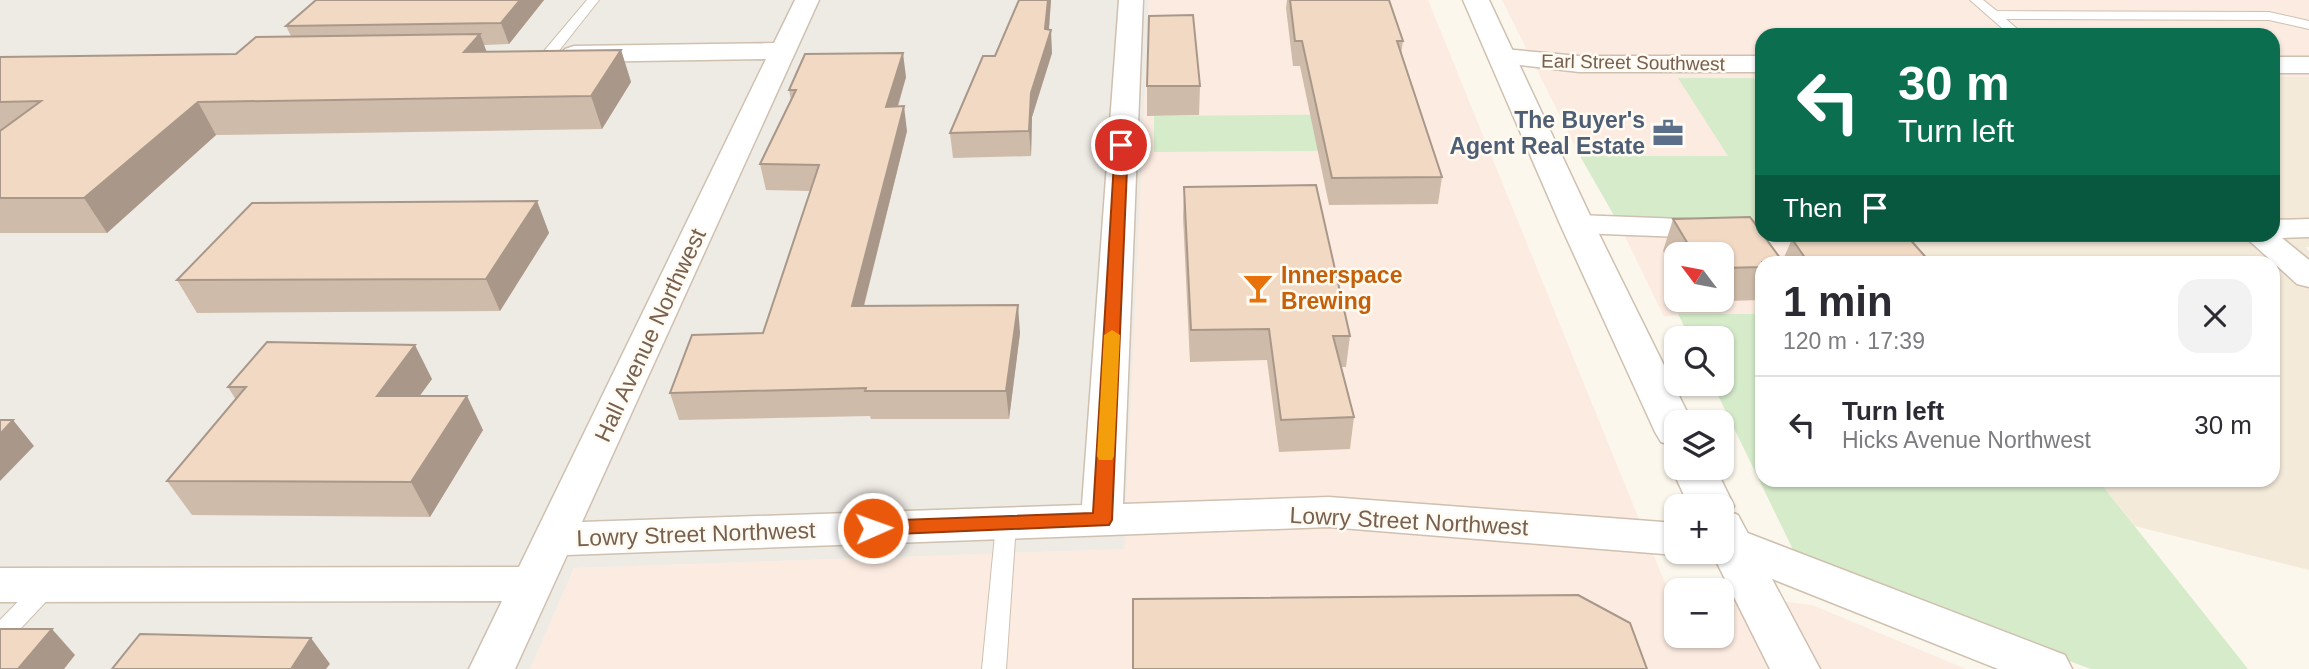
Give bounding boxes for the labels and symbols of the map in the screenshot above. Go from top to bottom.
street label: Earl Street Southwest [1541,50,1726,75]
place label: The Buyer's Agent Real Estate [1449,107,1645,159]
pin [1091,115,1151,175]
office icon: The Buyer's Agent Real Estate [1651,116,1685,150]
street label: Hall Avenue Northwest [589,224,711,446]
north arrow [1664,242,1734,312]
place label: Innerspace Brewing [1281,262,1402,314]
bar icon: Innerspace Brewing [1241,271,1275,305]
position arrow [836,491,910,565]
street label: Lowry Street Northwest [1289,502,1530,540]
street label: Lowry Street Northwest [576,517,817,551]

